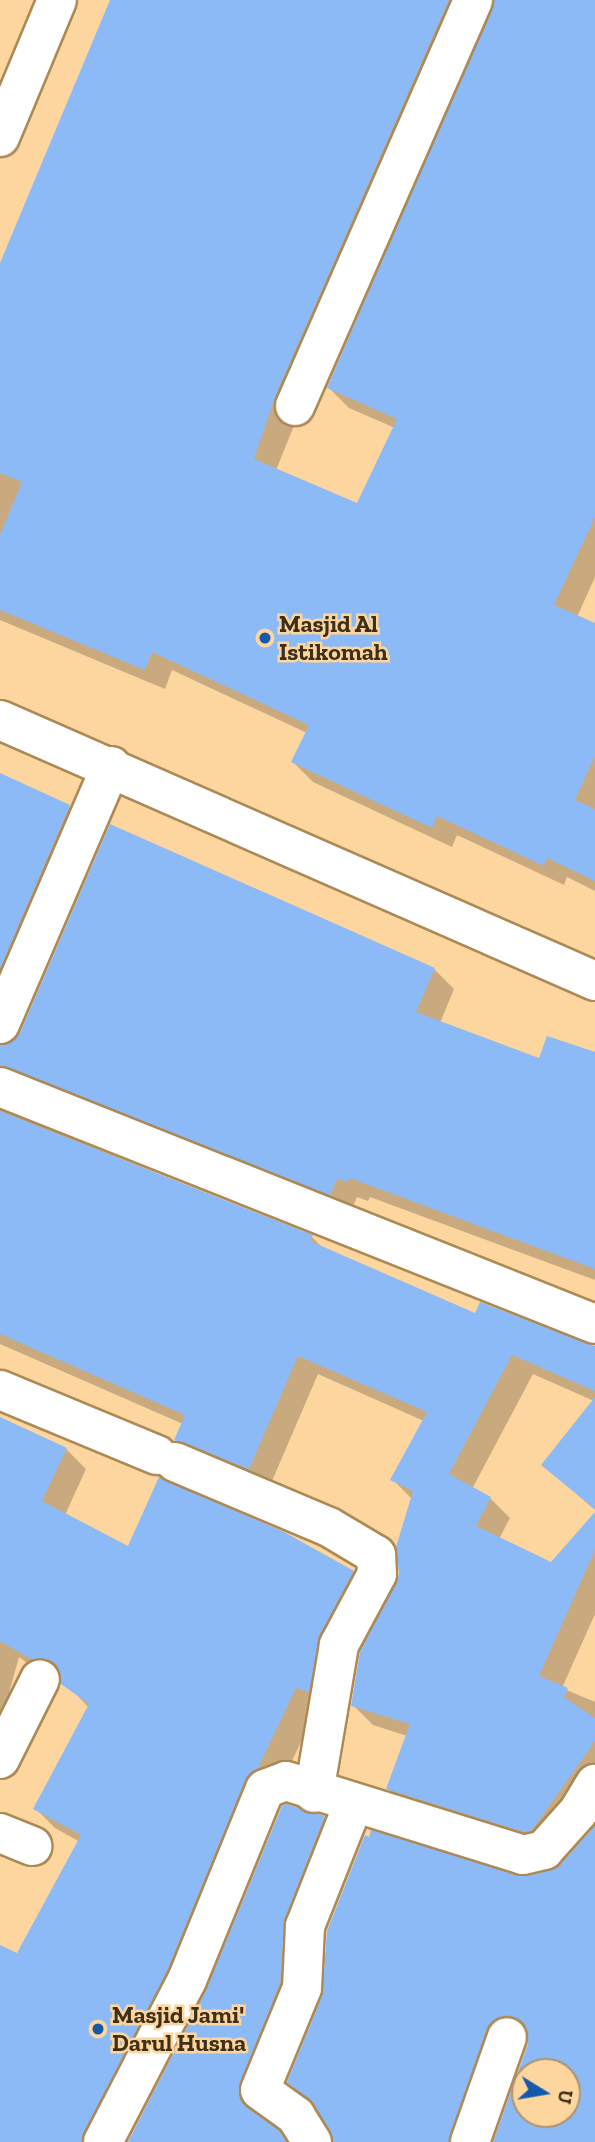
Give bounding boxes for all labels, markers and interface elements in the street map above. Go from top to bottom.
place label: Masjid Al Istikomah [279,610,388,666]
marker: Masjid Al Istikomah [257,630,273,646]
place label: Masjid Jami' Darul Husna [112,2001,246,2057]
marker: Masjid Jami' Darul Husna [90,2021,106,2037]
north arrow [511,2058,581,2128]
text: U [553,2088,578,2106]

